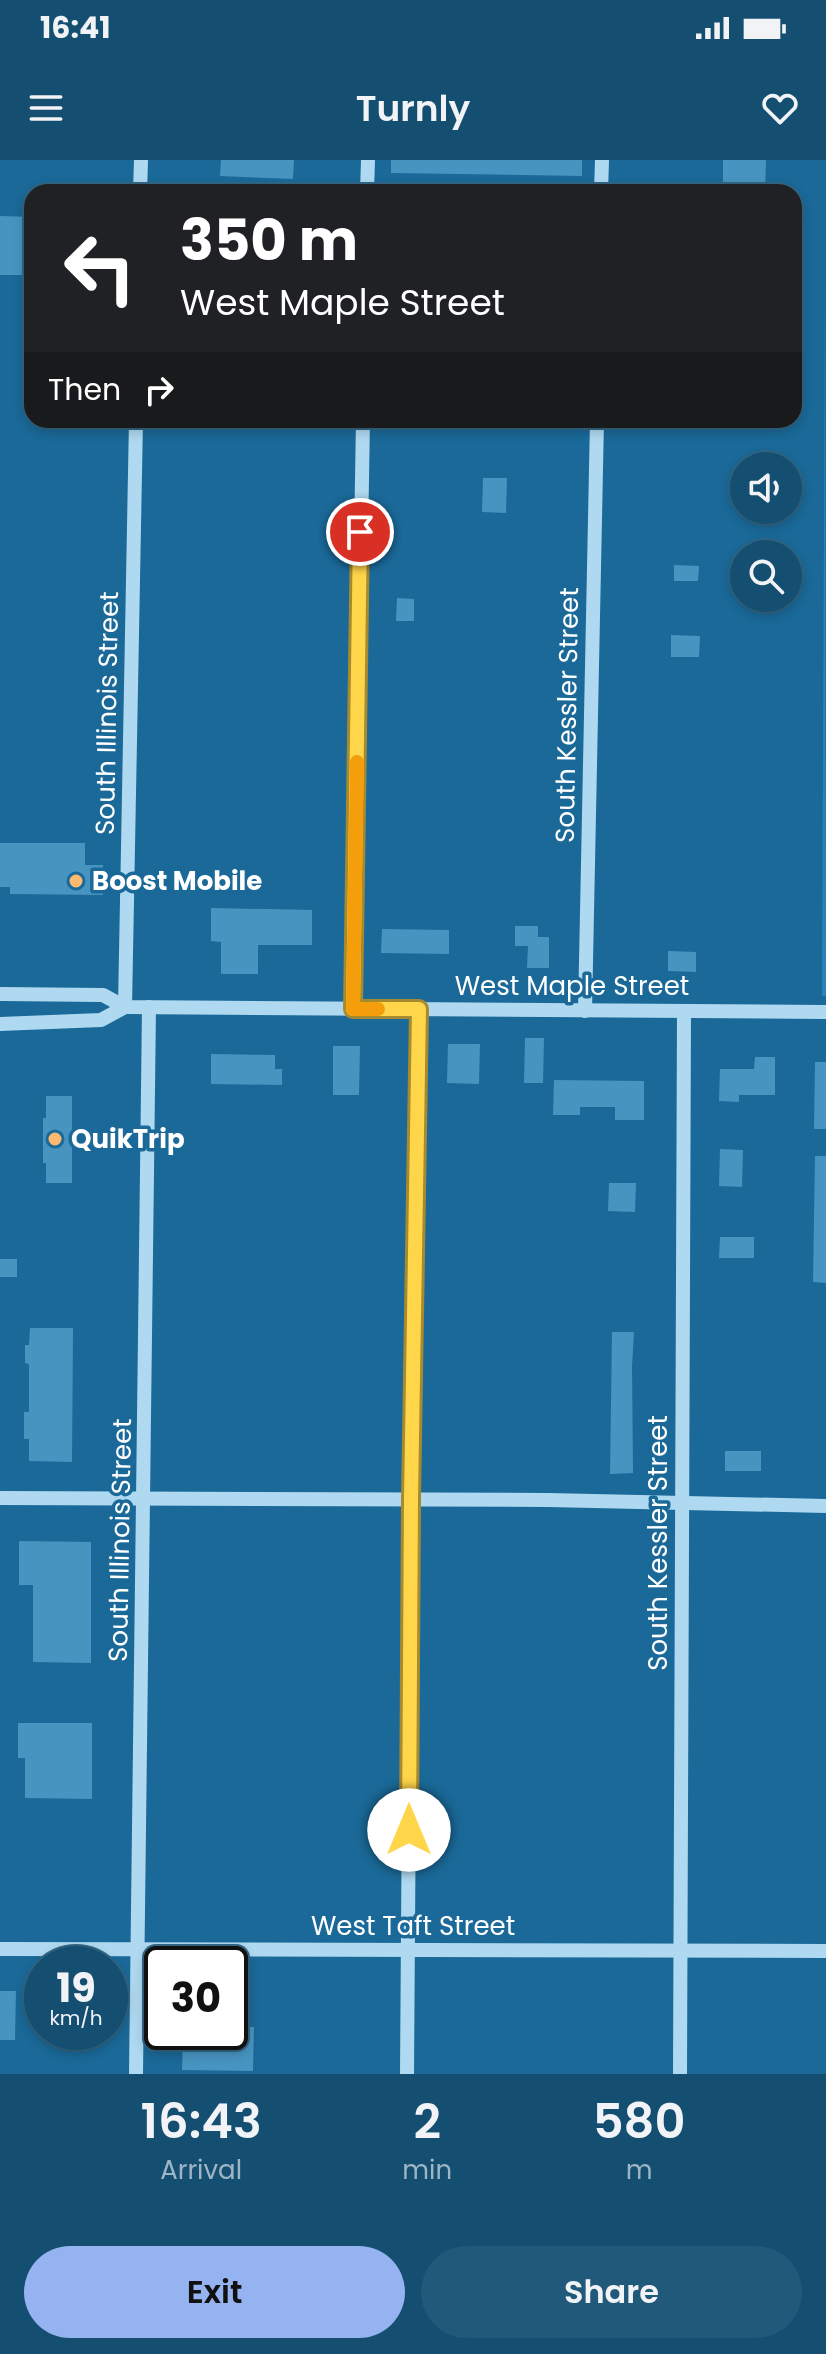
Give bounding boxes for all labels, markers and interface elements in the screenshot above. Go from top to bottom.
text: 16:41 [40,6,111,49]
text: Turnly [356,83,470,134]
icon: menu [24,86,68,130]
icon: heart [758,86,802,130]
text: 350 m [180,201,358,280]
icon: left [48,216,152,320]
text: West Maple Street [180,277,505,328]
text: Then [48,368,121,411]
icon: right [137,368,181,412]
map controls [730,452,802,612]
button: sound [730,452,802,524]
pin [326,498,394,566]
icon: arrive [338,510,382,554]
button: search [730,540,802,612]
street label: South Kessler Street [547,587,587,843]
street label: South Illinois Street [87,591,127,835]
place label: Boost Mobile [92,863,262,899]
marker: Boost Mobile [67,872,85,890]
street label: West Maple Street [455,968,689,1004]
place label: QuikTrip [71,1121,185,1157]
marker: QuikTrip [46,1130,64,1148]
street label: South Kessler Street [640,1415,676,1671]
street label: South Illinois Street [100,1418,140,1662]
position arrow [367,1788,451,1872]
street label: West Taft Street [311,1908,515,1944]
speed limit sign: 30 [144,1946,248,2050]
text: 19 [56,1960,96,2016]
text: km/h [49,2004,103,2032]
text: 16:43 [141,2088,262,2155]
text: 2 [413,2088,441,2155]
text: 580 [593,2088,685,2155]
text: Arrival [160,2152,242,2188]
text: min [402,2152,452,2188]
text: m [626,2152,652,2188]
button: Exit [24,2246,405,2338]
button: Share [421,2246,802,2338]

